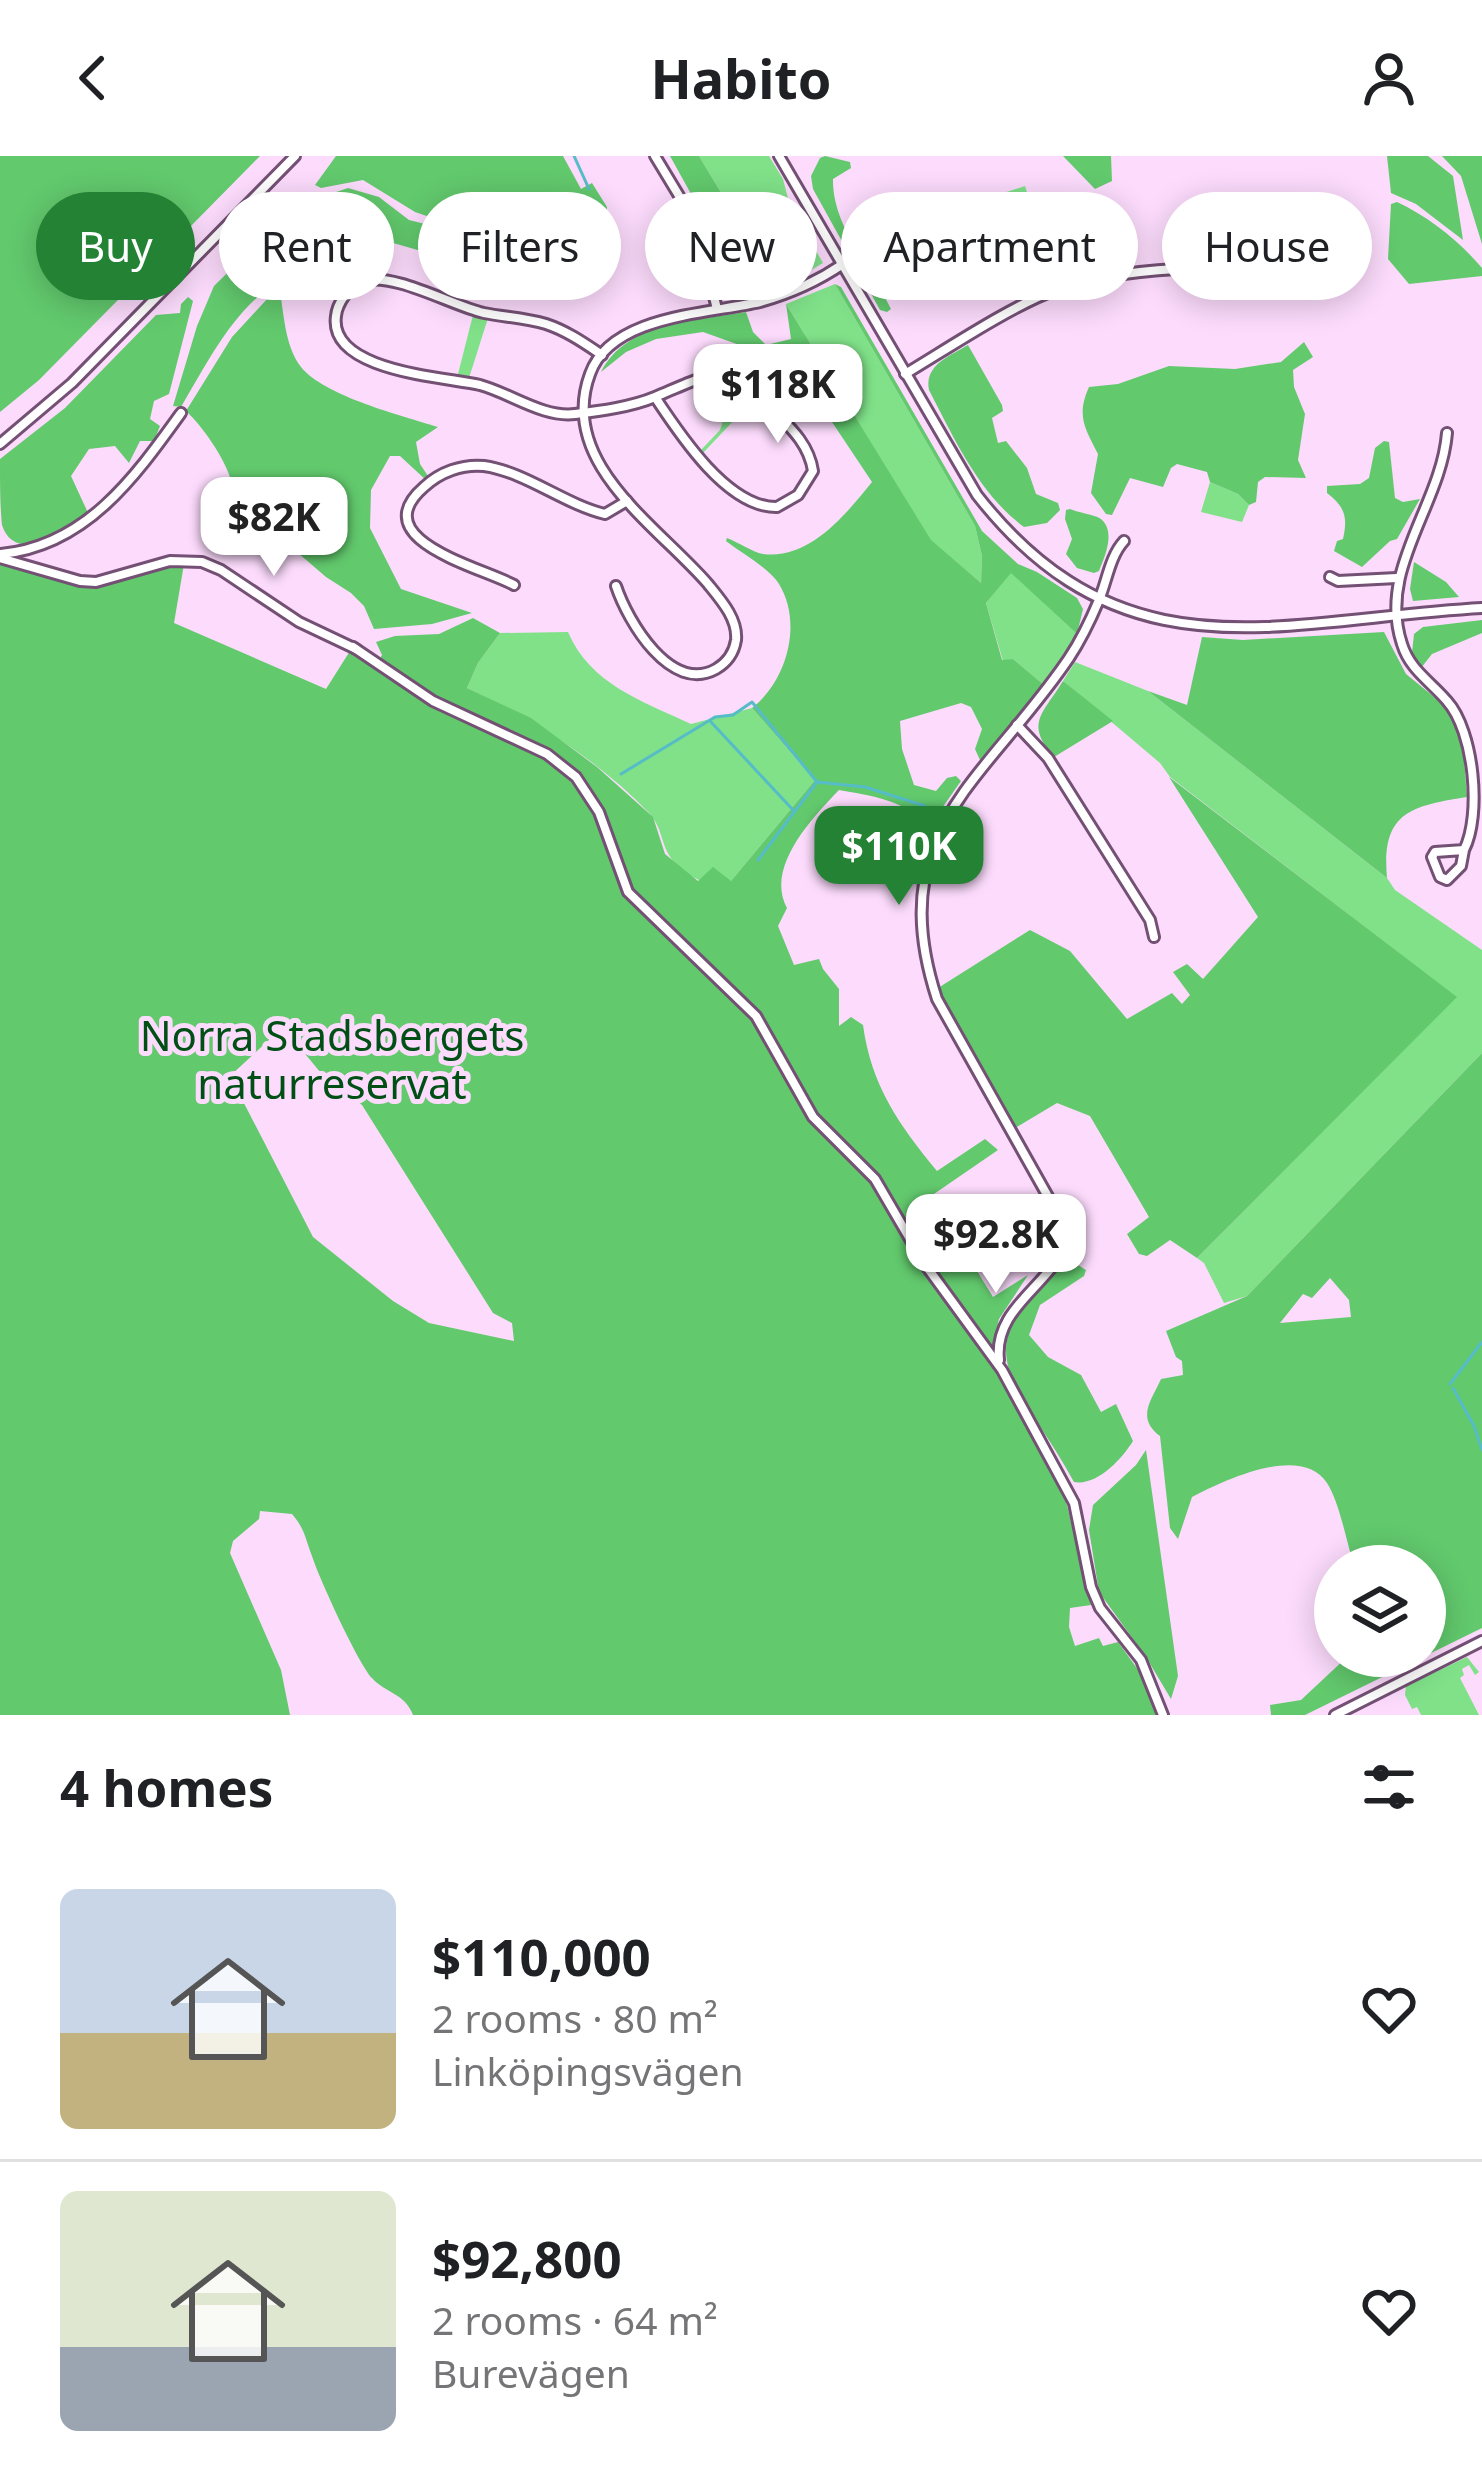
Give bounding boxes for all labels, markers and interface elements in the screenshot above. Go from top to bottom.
text: Habito [650,41,832,115]
icon: back [60,45,126,111]
icon: person [1356,45,1422,111]
chip: Buy [36,192,195,300]
chip: Rent [219,192,394,300]
chip: Filters [418,192,621,300]
chip: New [645,192,817,300]
chip: Apartment [841,192,1138,300]
chip: House [1162,192,1372,300]
pin: $118K [694,344,862,446]
text: $118K [720,356,836,409]
pin: $82K [203,477,345,579]
text: $82K [228,489,320,542]
pin: $110K [815,806,983,908]
text: $110K [841,818,957,871]
park label: Norra Stadsbergets naturreservat [140,1006,524,1111]
pin: $92.8K [898,1194,1094,1296]
text: $92.8K [933,1206,1059,1259]
map controls [1314,1545,1446,1677]
button: layers [1314,1545,1446,1677]
text: 4 homes [60,1752,273,1822]
icon: filters [1356,1754,1422,1820]
text: $110,000 [432,1921,651,1991]
icon: home [156,1937,300,2081]
icon: heart [1356,1976,1422,2042]
text: 2 rooms · 80 m² [432,1991,718,2044]
text: Linköpingsvägen [432,2044,744,2097]
text: $92,800 [432,2223,622,2293]
icon: home [156,2239,300,2383]
icon: heart [1356,2278,1422,2344]
text: 2 rooms · 64 m² [432,2293,718,2346]
text: Burevägen [432,2346,630,2399]

